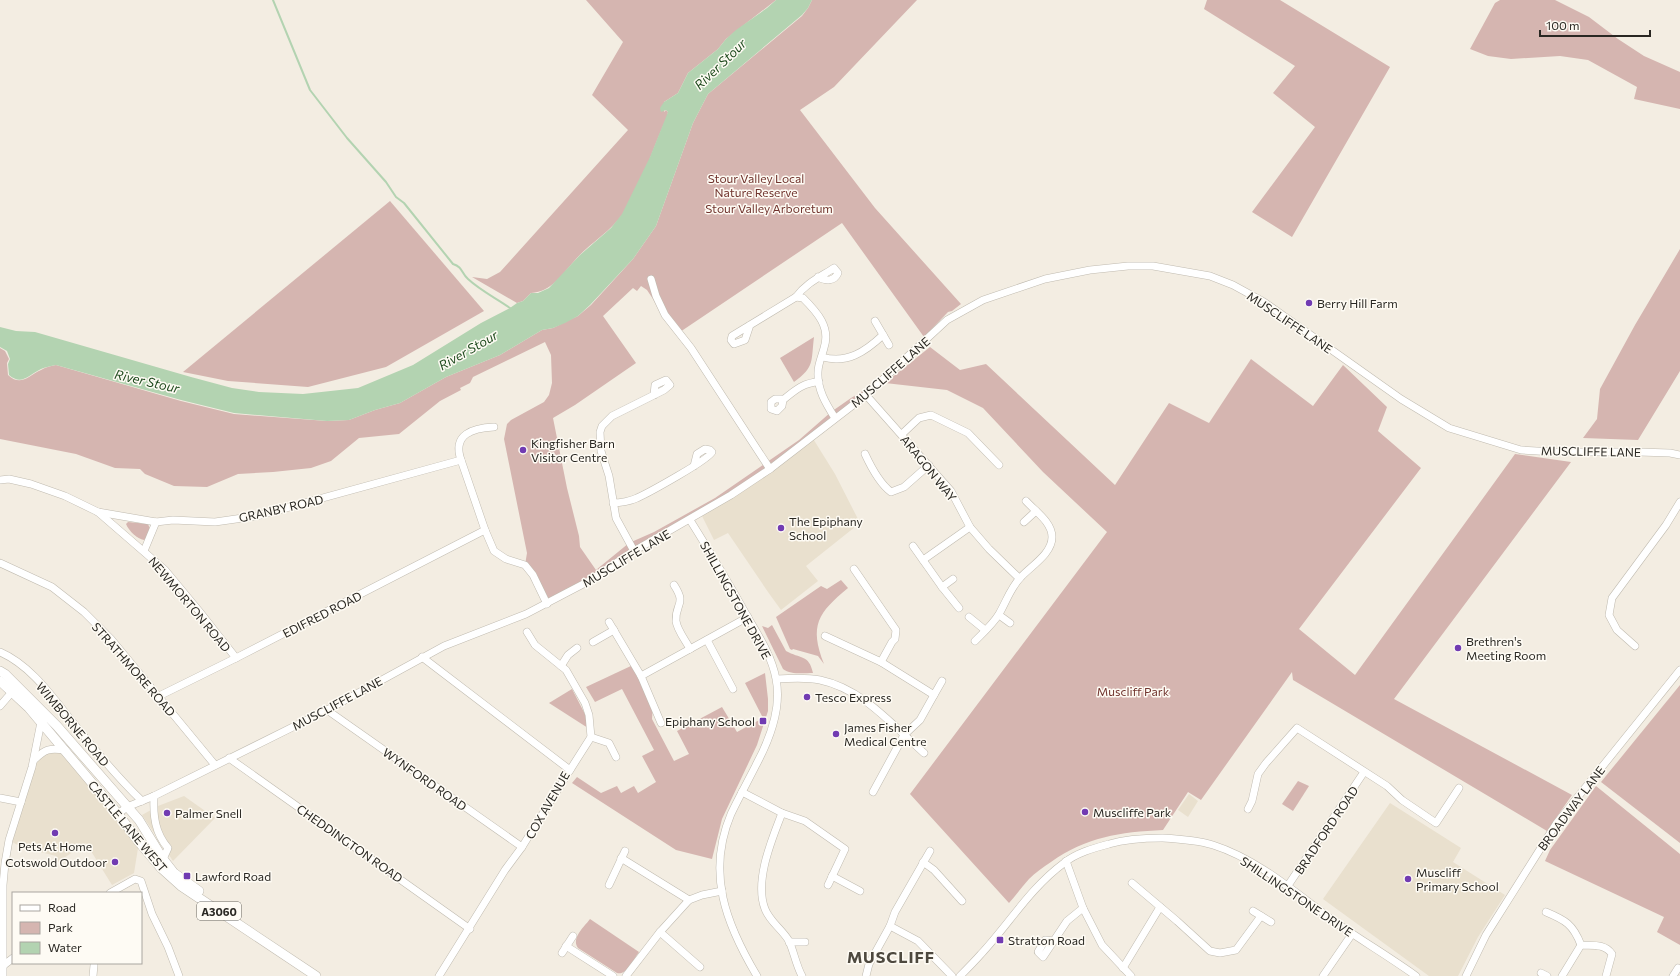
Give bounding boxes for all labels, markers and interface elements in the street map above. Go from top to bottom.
scale bar [1540,12,1650,38]
text: 100 m [1546,18,1580,32]
water label: River Stour [691,35,750,93]
park label: Stour Valley Local Nature Reserve [708,171,804,199]
park label: Stour Valley Arboretum [705,201,833,215]
street label: MUSCLIFFE LANE [1245,288,1335,356]
place label: Berry Hill Farm [1317,296,1398,310]
marker: Berry Hill Farm [1304,298,1314,308]
water label: River Stour [435,326,501,373]
street label: MUSCLIFFE LANE [848,334,932,410]
water label: River Stour [113,366,182,396]
street label: ARAGON WAY [898,432,960,504]
place label: Kingfisher Barn Visitor Centre [531,436,615,464]
street label: MUSCLIFFE LANE [1541,443,1641,459]
marker: Kingfisher Barn Visitor Centre [518,445,528,455]
street label: GRANBY ROAD [237,491,325,525]
place label: The Epiphany School [789,514,863,542]
marker: The Epiphany School [776,523,786,533]
street label: MUSCLIFFE LANE [579,526,673,590]
street label: SHILLINGSTONE DRIVE [698,539,774,661]
street label: NEWMORTON ROAD [146,554,234,654]
street label: EDIFRED ROAD [280,588,364,640]
street label: STRATHMORE ROAD [90,619,179,719]
place label: Brethren's Meeting Room [1466,634,1546,662]
marker: Brethren's Meeting Room [1453,643,1463,653]
street label: MUSCLIFFE LANE [290,673,384,733]
street label: WIMBORNE ROAD [34,679,112,769]
park label: Muscliff Park [1097,684,1170,698]
place label: Tesco Express [815,690,891,704]
marker: Tesco Express [802,692,812,702]
place label: Epiphany School [665,714,755,728]
marker: Epiphany School [758,716,768,726]
place label: James Fisher Medical Centre [844,720,927,748]
marker: James Fisher Medical Centre [831,729,841,739]
street label: WYNFORD ROAD [380,745,470,813]
street label: BROADWAY LANE [1535,763,1607,853]
street label: COX AVENUE [522,769,572,841]
street label: CASTLE LANE WEST [86,777,170,875]
street label: BRADFORD ROAD [1291,783,1361,877]
street label: CHEDDINGTON ROAD [294,801,406,885]
place label: Muscliffe Park [1093,805,1172,819]
place label: Palmer Snell [175,806,242,820]
marker: Muscliffe Park [1080,807,1090,817]
marker: Palmer Snell [162,808,172,818]
marker: Pets At Home [50,828,60,838]
place label: Pets At Home [18,839,92,853]
street label: SHILLINGSTONE DRIVE [1238,853,1356,939]
place label: Cotswold Outdoor [5,855,107,869]
marker: Cotswold Outdoor [110,857,120,867]
place label: Muscliff Primary School [1416,865,1499,893]
place label: Lawford Road [195,869,271,883]
marker: Lawford Road [182,871,192,881]
marker: Muscliff Primary School [1403,874,1413,884]
legend [12,892,142,964]
text: Road [48,900,76,914]
road number: A3060 [197,902,241,920]
text: Park [48,920,74,934]
place label: Stratton Road [1008,933,1085,947]
marker: Stratton Road [995,935,1005,945]
text: Water [48,940,82,954]
district label: MUSCLIFF [847,947,935,966]

